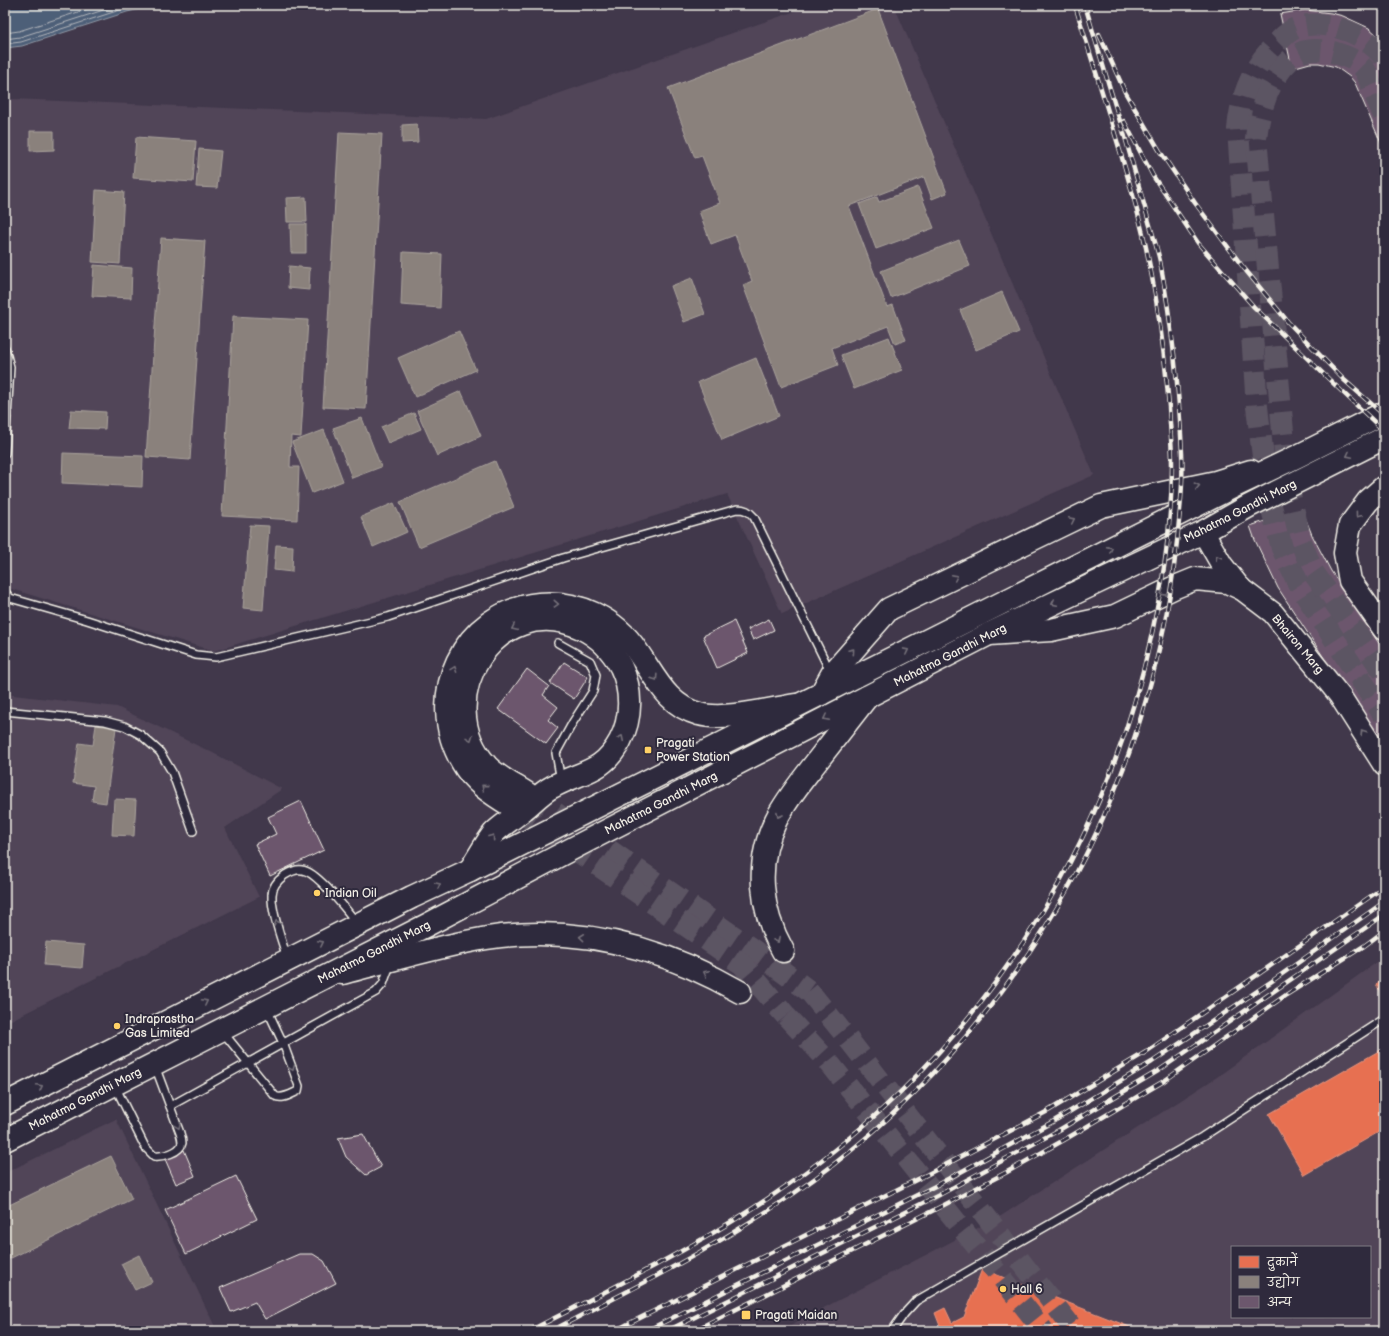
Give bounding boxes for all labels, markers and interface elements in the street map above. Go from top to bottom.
one-way arrow [1346,451,1353,458]
street label: Mahatma Gandhi Marg [1181,476,1299,546]
one-way arrow [1194,482,1200,490]
one-way arrow [1355,511,1362,518]
one-way arrow [1068,517,1075,525]
one-way arrow [1168,542,1176,550]
one-way arrow [1105,546,1113,554]
one-way arrow [1216,555,1223,562]
one-way arrow [951,574,959,582]
one-way arrow [1160,589,1168,596]
one-way arrow [1051,598,1058,606]
one-way arrow [553,600,559,609]
street label: Bhairon Marg [1268,611,1327,677]
street label: Mahatma Gandhi Marg [891,620,1009,690]
one-way arrow [511,623,518,631]
one-way arrow [847,648,854,656]
one-way arrow [902,648,909,656]
one-way arrow [449,666,457,673]
one-way arrow [650,674,658,681]
one-way arrow [822,713,830,721]
one-way arrow [1360,729,1368,736]
one-way arrow [466,734,474,741]
one-way arrow [616,735,624,742]
place label: Pragati Power Station [656,736,730,765]
marker: Pragati Power Station [643,745,653,755]
street label: Mahatma Gandhi Marg [602,768,720,838]
one-way arrow [481,785,488,792]
one-way arrow [776,811,784,818]
one-way arrow [487,835,494,842]
one-way arrow [433,882,441,890]
place label: Indian Oil [325,886,377,901]
marker: Indian Oil [312,888,322,898]
street label: Mahatma Gandhi Marg [315,917,433,987]
one-way arrow [273,919,282,926]
one-way arrow [579,933,585,942]
one-way arrow [772,935,780,943]
one-way arrow [317,940,325,948]
one-way arrow [703,970,710,978]
one-way arrow [201,999,209,1007]
place label: Indraprastha Gas Limited [125,1012,194,1041]
marker: Indraprastha Gas Limited [112,1021,122,1031]
street label: Mahatma Gandhi Marg [26,1064,144,1134]
one-way arrow [288,1065,296,1072]
one-way arrow [36,1084,43,1091]
one-way arrow [173,1123,181,1130]
legend [1231,1246,1371,1318]
text: दुकानें [1266,1252,1299,1271]
text: उद्योग [1266,1273,1301,1290]
place label: Hall 6 [1011,1282,1043,1297]
marker: Hall 6 [998,1284,1008,1294]
text: अन्य [1267,1295,1293,1310]
place label: Pragati Maidan [755,1308,838,1323]
marker: Pragati Maidan [740,1309,752,1321]

